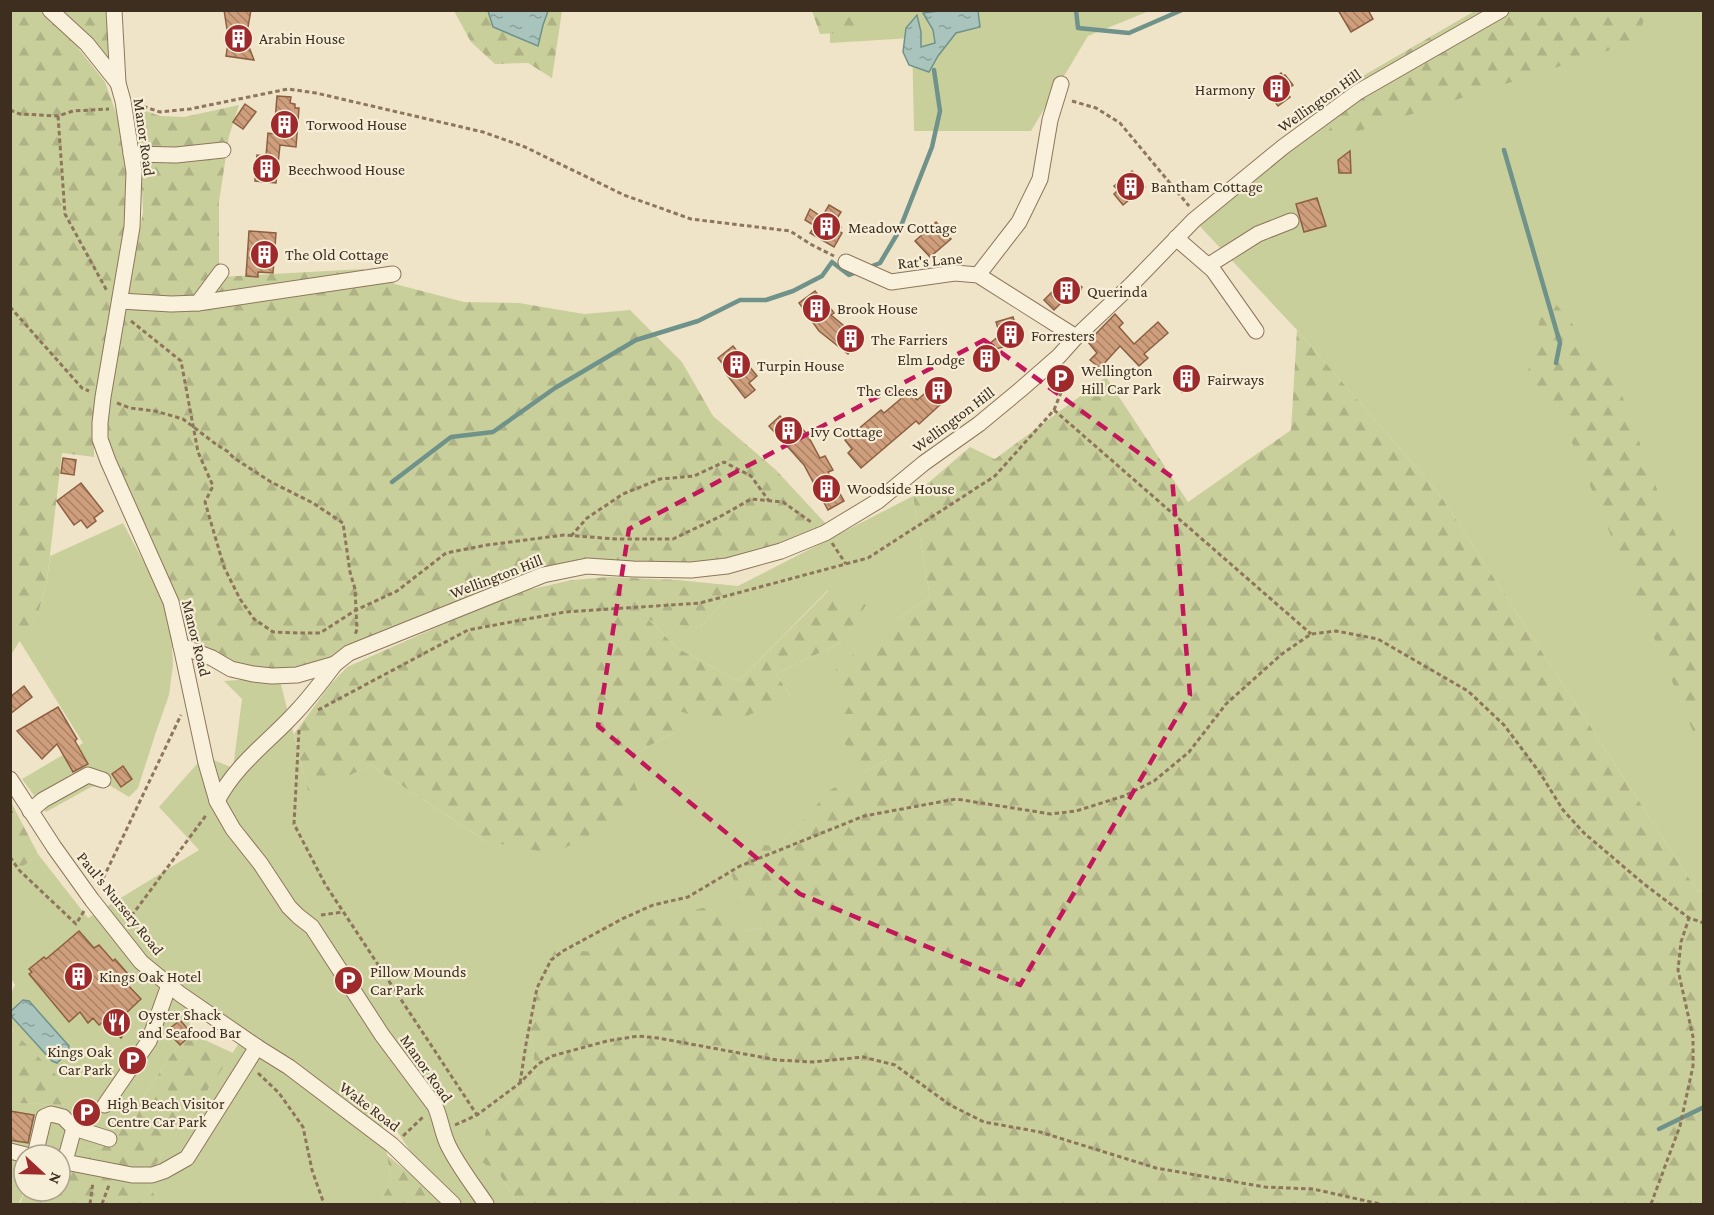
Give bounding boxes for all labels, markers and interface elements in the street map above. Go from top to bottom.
building icon: Arabin House [222,22,254,54]
place label: Arabin House [259,30,345,47]
street label: Wellington Hill [1274,65,1365,136]
building icon: Harmony [1260,73,1292,105]
place label: Harmony [1195,81,1256,99]
street label: Manor Road [131,97,158,178]
building icon: Torwood House [269,108,301,140]
place label: Torwood House [306,116,407,133]
building icon: Beechwood House [251,153,283,185]
place label: Beechwood House [288,161,405,178]
building icon: Bantham Cottage [1114,170,1146,202]
place label: Bantham Cottage [1151,178,1263,196]
building icon: Meadow Cottage [811,211,843,243]
place label: Meadow Cottage [848,219,957,237]
building icon: The Old Cottage [248,238,280,270]
place label: The Old Cottage [285,246,389,264]
street label: Rat's Lane [897,249,963,272]
building icon: Querinda [1050,275,1082,307]
place label: Querinda [1087,283,1148,300]
building icon: Brook House [800,292,832,324]
place label: Brook House [837,300,918,317]
building icon: Forresters [994,319,1026,351]
building icon: The Farriers [834,323,866,355]
place label: Forresters [1031,327,1095,344]
place label: The Farriers [871,331,948,348]
building icon: Elm Lodge [970,343,1002,375]
building icon: Turpin House [720,349,752,381]
place label: Elm Lodge [897,351,965,369]
place label: Turpin House [757,357,844,375]
place label: Wellington Hill Car Park [1081,362,1161,397]
parking icon: Wellington Hill Car Park [1044,363,1076,395]
building icon: Fairways [1170,363,1202,395]
place label: Fairways [1207,371,1264,389]
building icon: The Clees [923,374,955,406]
place label: The Clees [857,382,918,399]
street label: Wellington Hill [909,383,998,456]
building icon: Ivy Cottage [773,415,805,447]
place label: Ivy Cottage [810,423,883,441]
building icon: Woodside House [810,472,842,504]
place label: Woodside House [847,480,954,497]
street label: Wellington Hill [447,551,545,603]
street label: Manor Road [179,598,214,679]
street label: Paul's Nursery Road [73,849,168,959]
building icon: Kings Oak Hotel [62,960,94,992]
place label: Pillow Mounds Car Park [370,963,466,998]
parking icon: Pillow Mounds Car Park [333,964,365,996]
place label: Kings Oak Hotel [99,968,202,986]
place label: Oyster Shack and Seafood Bar [138,1006,241,1041]
restaurant icon: Oyster Shack and Seafood Bar [101,1007,133,1039]
street label: Manor Road [397,1031,456,1106]
place label: Kings Oak Car Park [47,1043,112,1078]
parking icon: Kings Oak Car Park [117,1044,149,1076]
street label: Wake Road [336,1078,404,1135]
place label: High Beach Visitor Centre Car Park [107,1095,225,1130]
parking icon: High Beach Visitor Centre Car Park [70,1096,102,1128]
north arrow [12,1143,72,1203]
text: N [45,1170,65,1187]

